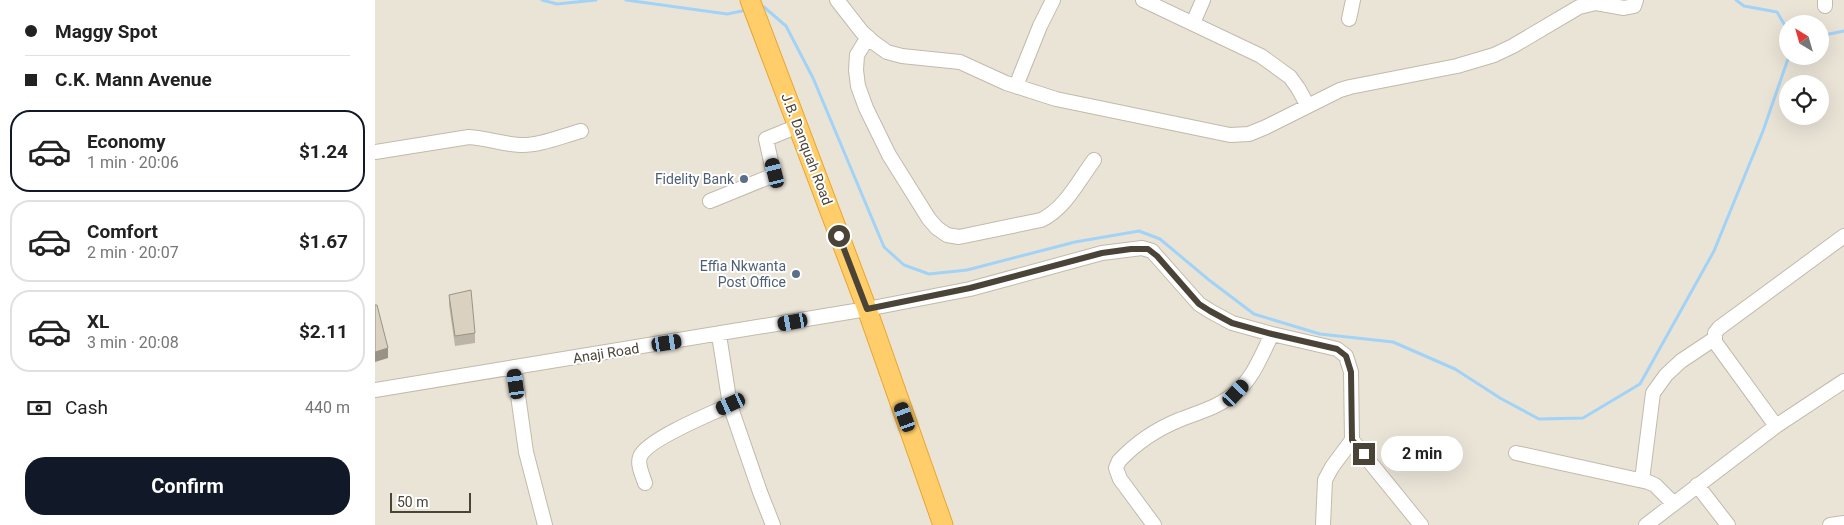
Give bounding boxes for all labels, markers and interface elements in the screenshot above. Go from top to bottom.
north arrow [1779,15,1829,65]
map controls [1779,15,1829,125]
text: Maggy Spot [55,20,157,43]
text: C.K. Mann Avenue [55,68,212,91]
button: locate [1779,75,1829,125]
street label: J.B. Danquah Road [778,91,836,207]
icon: car [27,129,72,174]
text: Economy [87,130,166,153]
text: $1.24 [299,140,348,163]
text: 1 min · 20:06 [87,153,179,172]
car [764,157,785,189]
place label: Fidelity Bank [655,171,735,187]
marker: Fidelity Bank [738,173,750,185]
icon: car [27,219,72,264]
text: Comfort [87,220,158,243]
route start [828,225,850,247]
text: $1.67 [299,230,348,253]
text: 2 min · 20:07 [87,243,179,262]
place label: Effia Nkwanta Post Office [700,258,786,290]
marker: Effia Nkwanta Post Office [790,268,802,280]
icon: car [27,309,72,354]
text: XL [87,310,109,333]
car [776,312,809,332]
text: $2.11 [299,320,348,343]
text: 3 min · 20:08 [87,333,179,352]
car [651,333,682,353]
street label: Anaji Road [572,340,640,366]
car [506,368,525,400]
car [1220,377,1251,409]
car [714,391,747,417]
icon: cash [25,394,53,422]
text: Cash [65,396,108,419]
text: 440 m [305,398,350,417]
car [892,400,917,434]
callout: 2 min [1381,436,1464,472]
route end [1353,443,1375,465]
text: 2 min [1402,444,1442,463]
button: Confirm [25,457,350,515]
scale bar [390,490,471,513]
text: 50 m [397,494,429,510]

